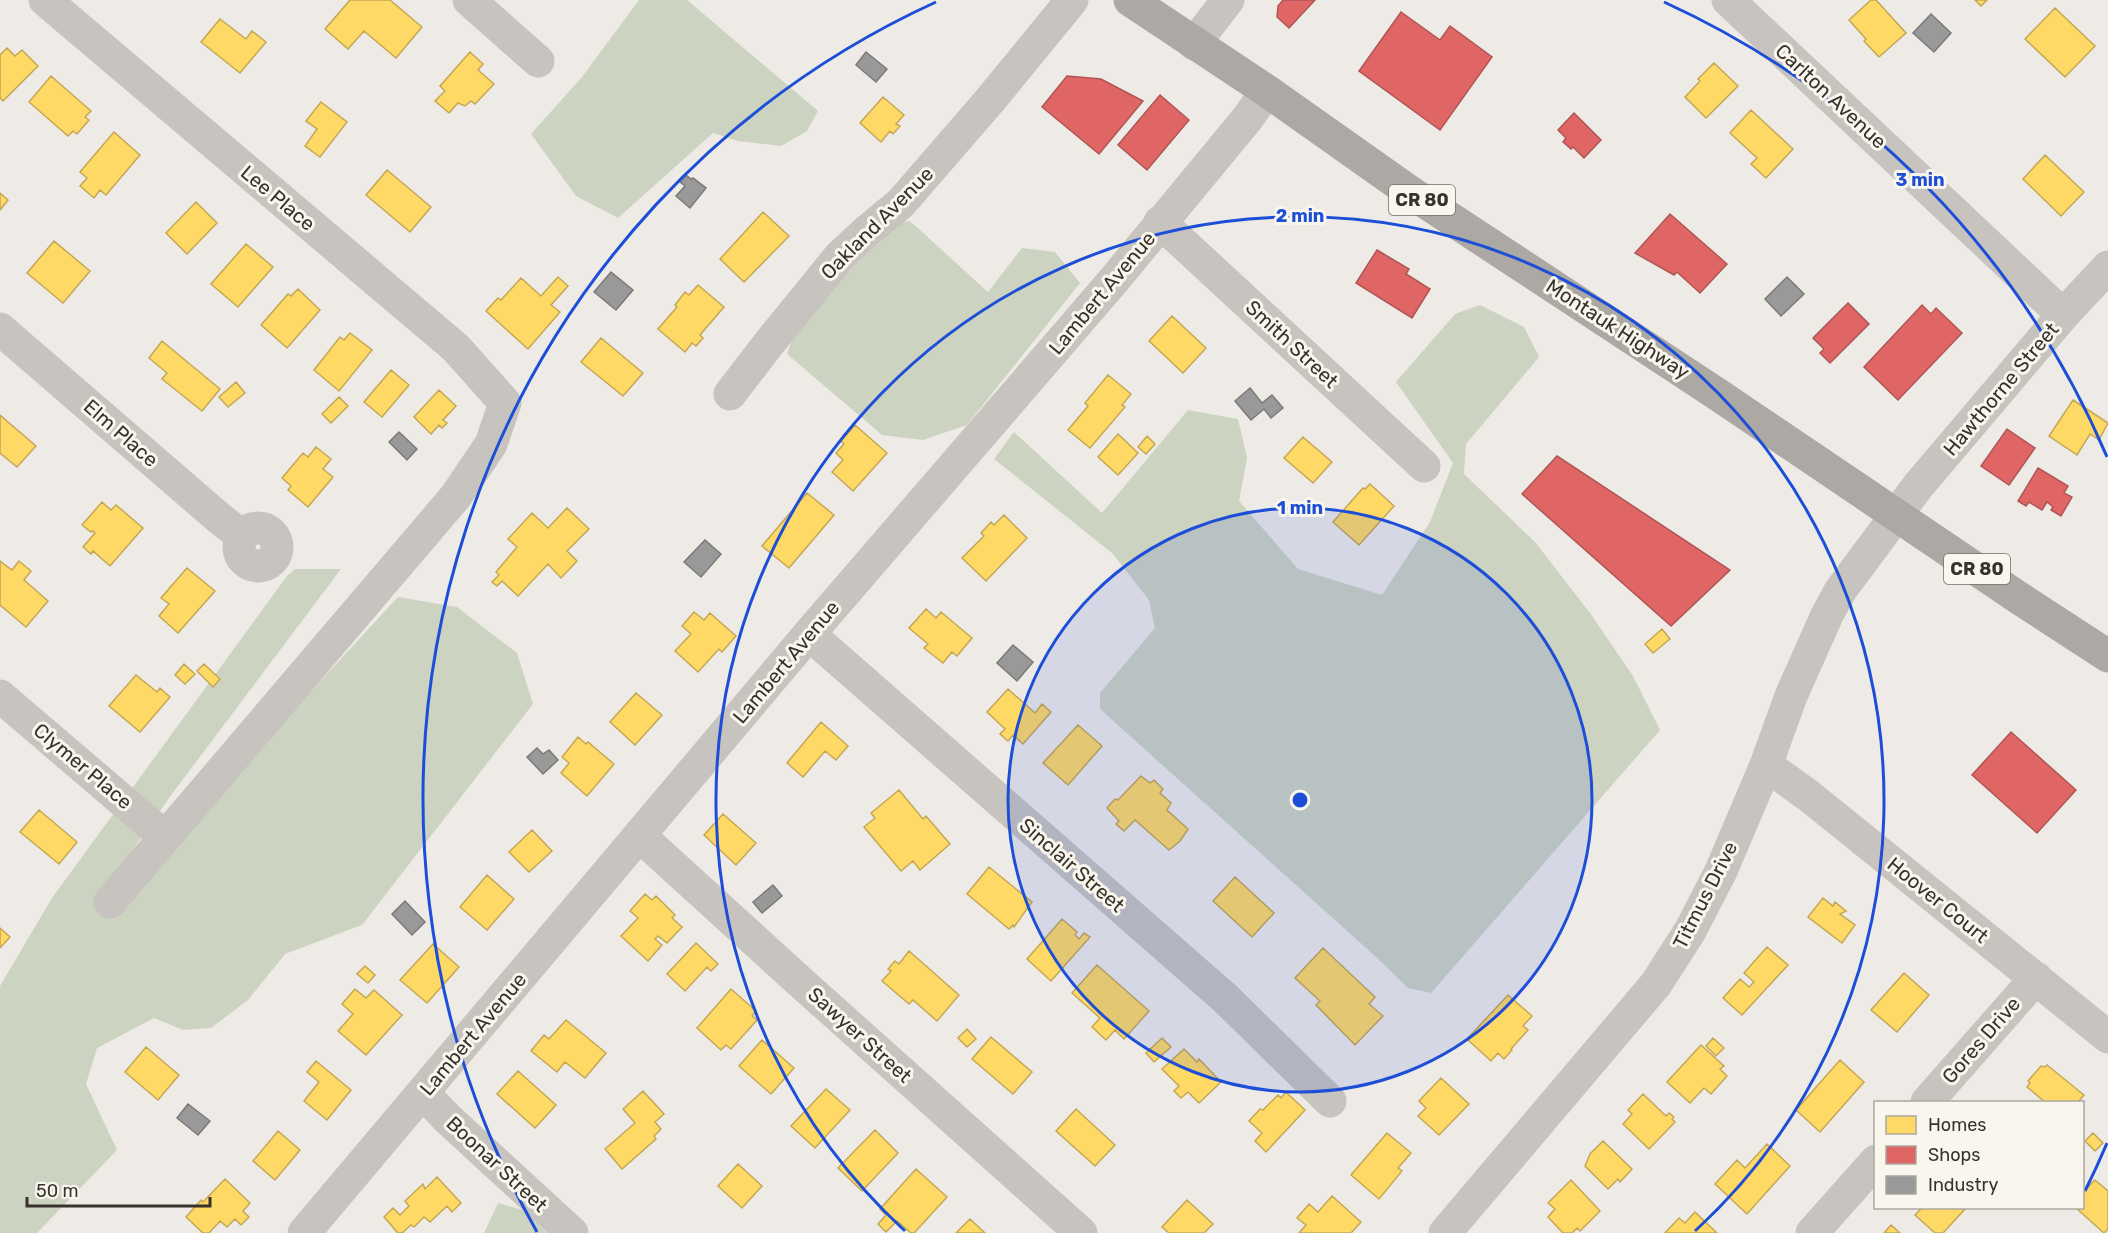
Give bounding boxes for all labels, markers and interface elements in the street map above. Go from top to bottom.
street label: Carlton Avenue [1771,39,1891,153]
street label: Lee Place [236,160,320,236]
street label: Oakland Avenue [816,162,938,284]
text: 3 min [1896,169,1944,191]
road number: CR 80 [1389,185,1455,215]
text: 2 min [1276,205,1324,227]
street label: Lambert Avenue [1044,227,1160,359]
street label: Montauk Highway [1542,274,1694,384]
street label: Smith Street [1241,295,1343,393]
street label: Hawthorne Street [1938,317,2064,460]
street label: Elm Place [79,394,163,472]
text: 1 min [1277,497,1323,519]
road number: CR 80 [1944,554,2010,584]
street label: Lambert Avenue [728,596,844,728]
street label: Clymer Place [29,718,137,814]
centre of rings [1290,790,1310,810]
street label: Sinclair Street [1015,813,1129,917]
street label: Titmus Drive [1668,837,1742,953]
street label: Hoover Court [1883,852,1994,948]
street label: Lambert Avenue [415,968,531,1100]
street label: Sawyer Street [803,982,917,1088]
street label: Gores Drive [1937,992,2025,1088]
legend [1874,1101,2084,1209]
street label: Boonar Street [442,1111,553,1217]
text: Homes [1928,1114,1986,1136]
text: Shops [1928,1144,1980,1166]
scale bar [27,1170,210,1208]
text: Industry [1928,1174,1998,1196]
text: 50 m [36,1180,79,1202]

